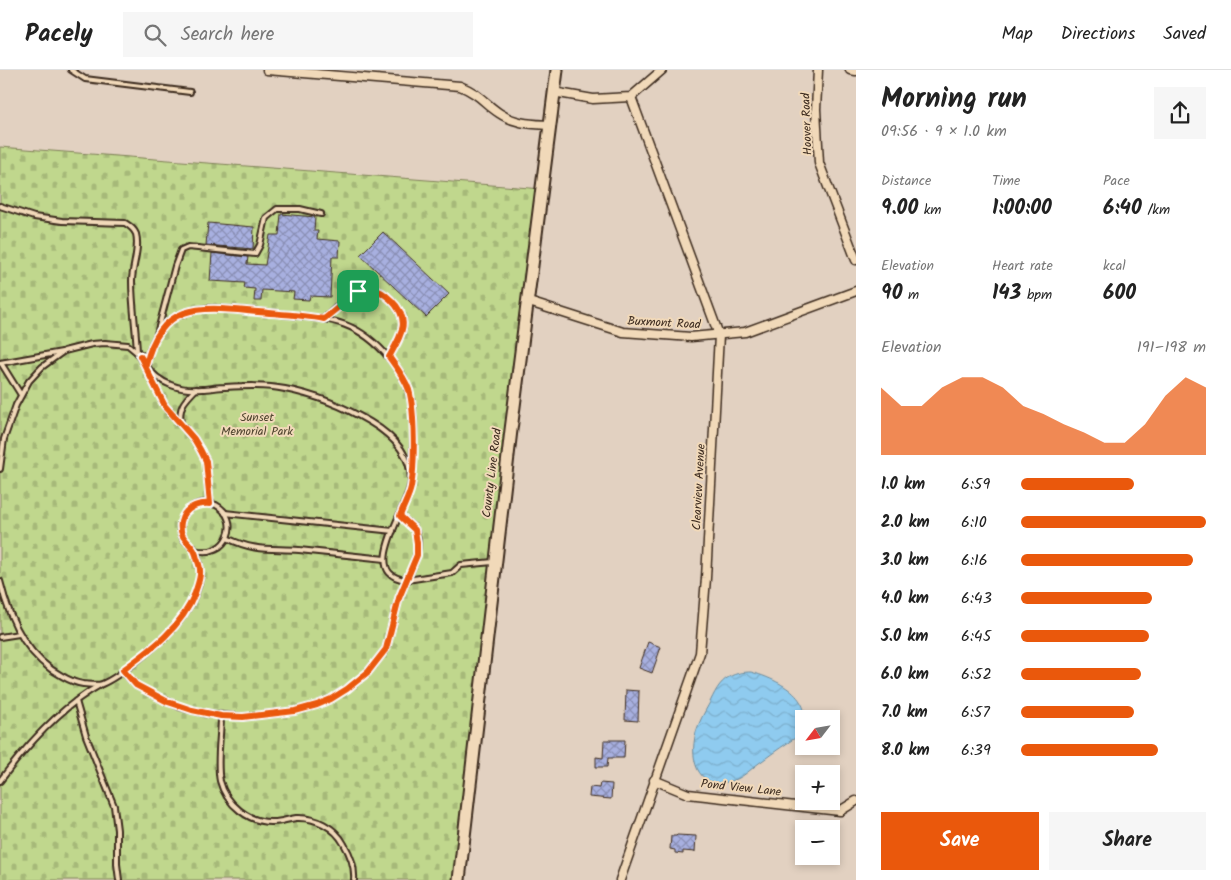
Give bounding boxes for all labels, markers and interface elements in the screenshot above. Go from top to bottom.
search box [123,12,473,57]
text: Pacely [25,15,93,54]
text: Search here [181,20,274,50]
text: Map [1001,20,1033,49]
text: Directions [1061,20,1135,49]
text: Saved [1163,20,1206,49]
icon: search [141,21,169,49]
text: Morning run [881,77,1027,122]
button: share [1154,87,1206,139]
street label: Hoover Road [796,92,818,155]
text: 09:56 · 9 × 1.0 km [881,119,1007,144]
text: Distance [881,170,931,192]
text: Time [992,170,1020,192]
text: Pace [1103,170,1130,192]
text: 9.00 [881,192,918,225]
text: 1:00:00 [992,192,1052,225]
text: 6:40 [1103,192,1142,225]
text: km [918,199,941,221]
text: /km [1142,199,1170,221]
text: Elevation [881,255,934,277]
text: Heart rate [992,255,1053,277]
text: kcal [1103,255,1126,277]
pin [337,270,379,312]
icon: arrive [344,277,372,305]
text: 90 [881,277,902,310]
text: 143 [992,277,1021,310]
text: 600 [1103,277,1136,310]
text: m [902,284,919,306]
text: bpm [1021,284,1052,306]
street label: Buxmont Road [627,312,702,334]
text: Elevation [881,335,942,360]
text: 191–198 m [1137,335,1206,360]
park label: Sunset Memorial Park [221,408,293,441]
street label: County Line Road [477,426,507,519]
street label: Clearview Avenue [687,443,711,531]
text: 1.0 km [881,472,925,497]
text: 6:59 [961,472,990,497]
text: 2.0 km [881,510,929,535]
text: 6:10 [961,510,987,535]
text: 3.0 km [881,548,929,573]
text: 6:16 [961,548,988,573]
text: 4.0 km [881,586,929,611]
text: 6:43 [961,586,992,611]
text: 5.0 km [881,624,928,649]
text: 6:45 [961,624,991,649]
text: 6.0 km [881,662,929,687]
text: 6:52 [961,662,992,687]
text: 7.0 km [881,700,928,725]
text: 6:57 [961,700,990,725]
north arrow [795,710,840,755]
map controls [795,710,840,865]
text: 8.0 km [881,738,930,763]
text: 6:39 [961,738,991,763]
button: + [795,765,840,810]
street label: Pond View Lane [700,774,783,802]
button: Save [881,812,1039,870]
button: Share [1049,812,1206,870]
button: − [795,820,840,865]

